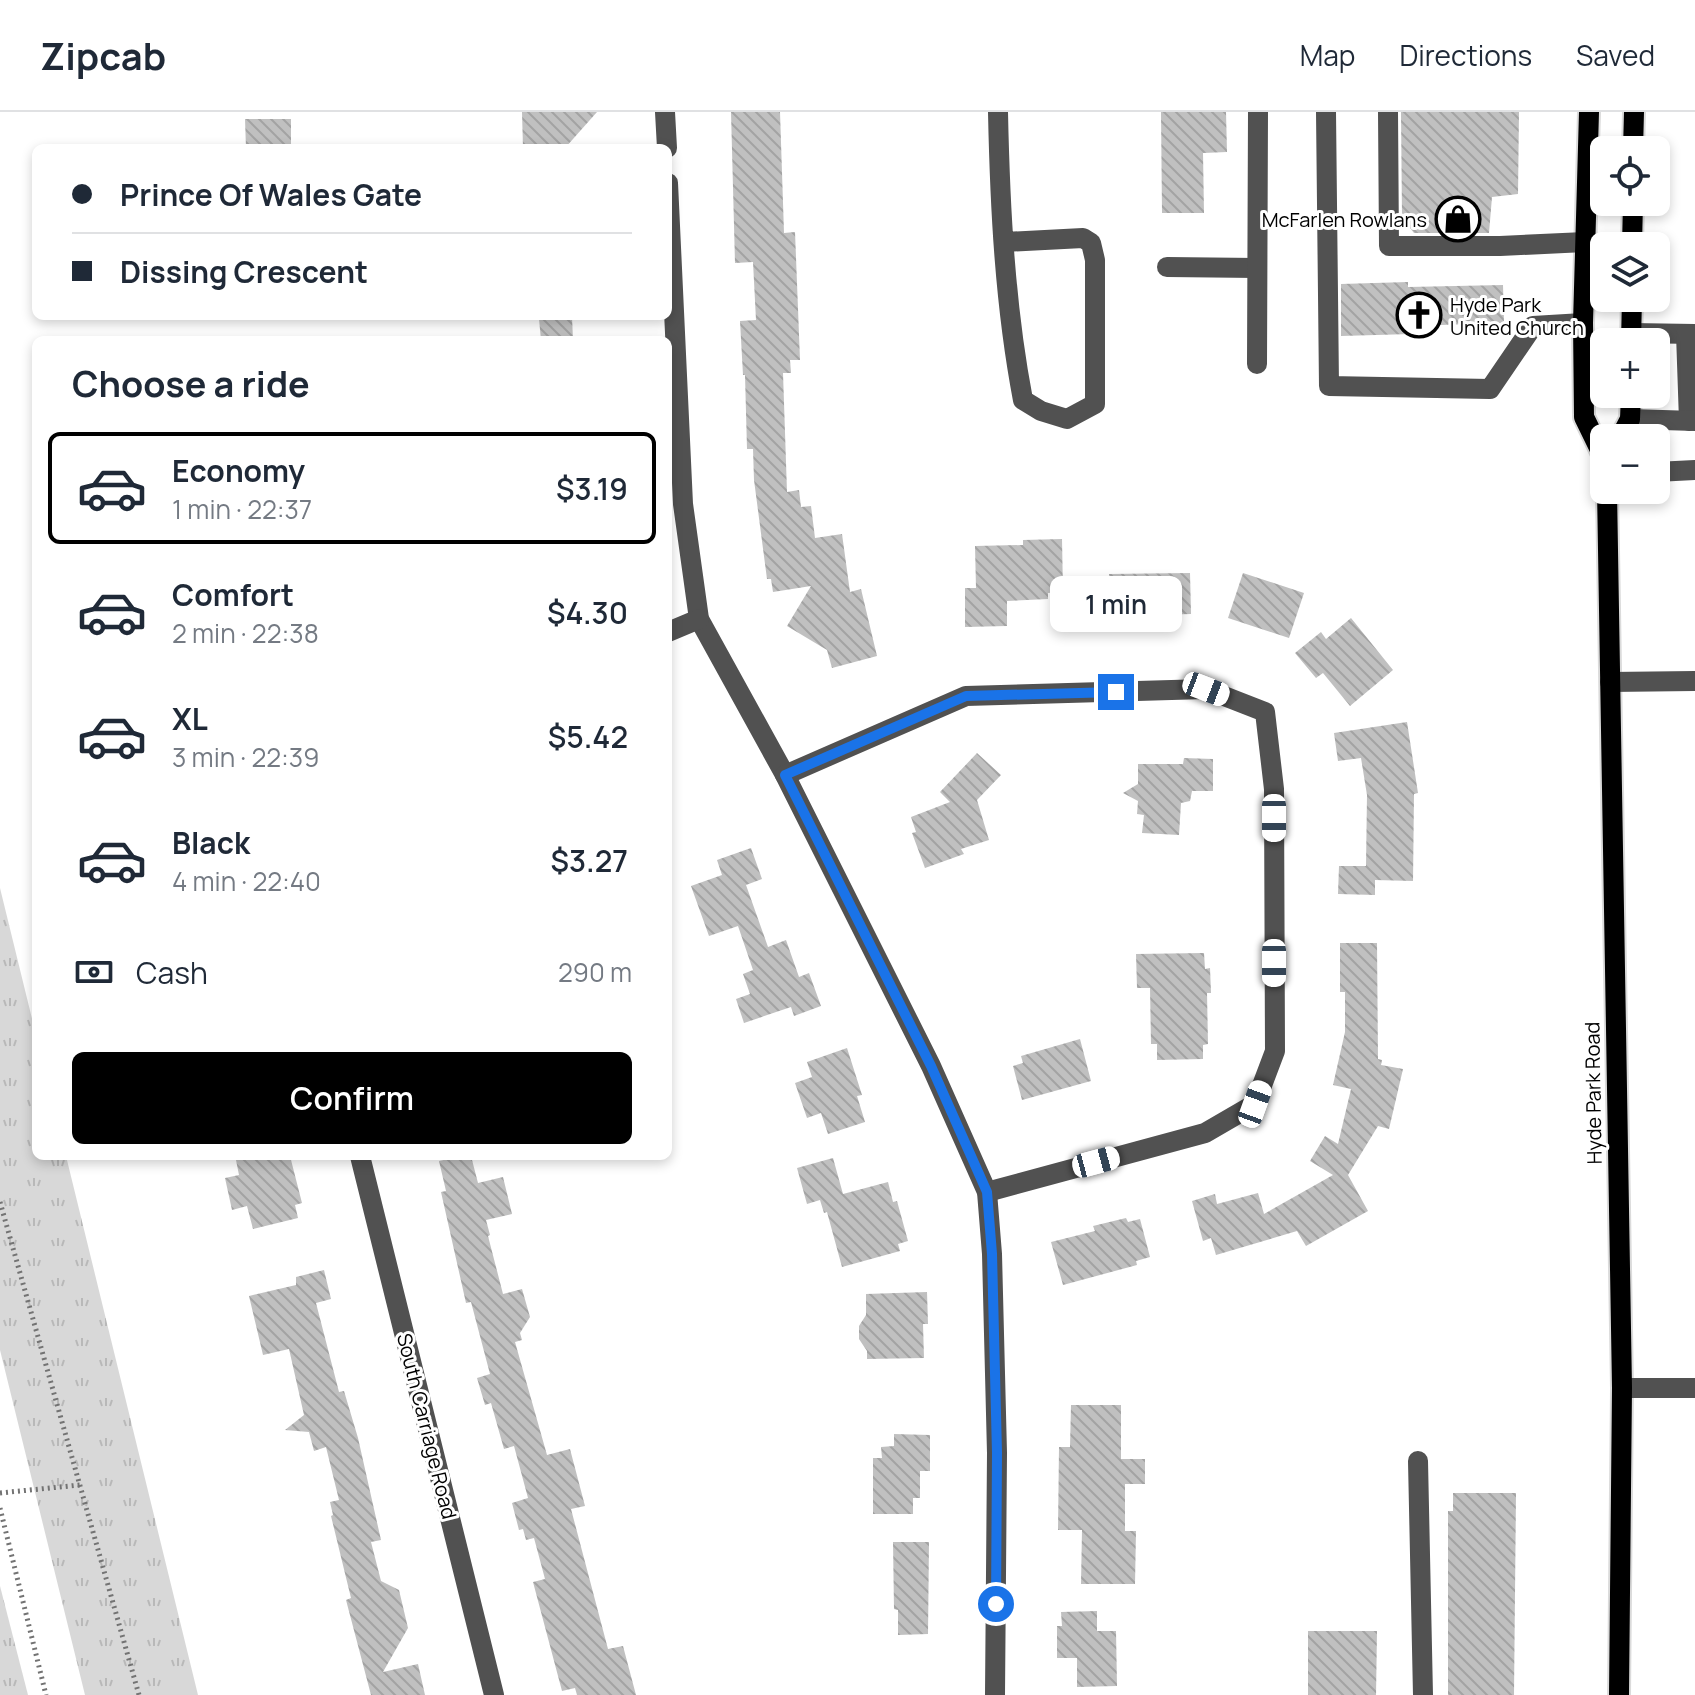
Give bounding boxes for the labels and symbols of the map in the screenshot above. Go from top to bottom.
shop icon: McFarlen Rowlans [1434,195,1482,243]
place label: McFarlen Rowlans [1262,206,1427,233]
church icon: Hyde Park United Church [1395,291,1443,339]
place label: Hyde Park United Church [1450,291,1584,341]
callout: 1 min [1050,576,1182,632]
car [1179,669,1233,709]
route end [1098,674,1134,710]
car [1262,794,1286,842]
car [1262,939,1286,987]
street label: Hyde Park Road [1578,1021,1608,1165]
car [1236,1077,1274,1131]
car [1070,1144,1122,1180]
street label: South Carriage Road [391,1330,463,1522]
route start [978,1586,1014,1622]

